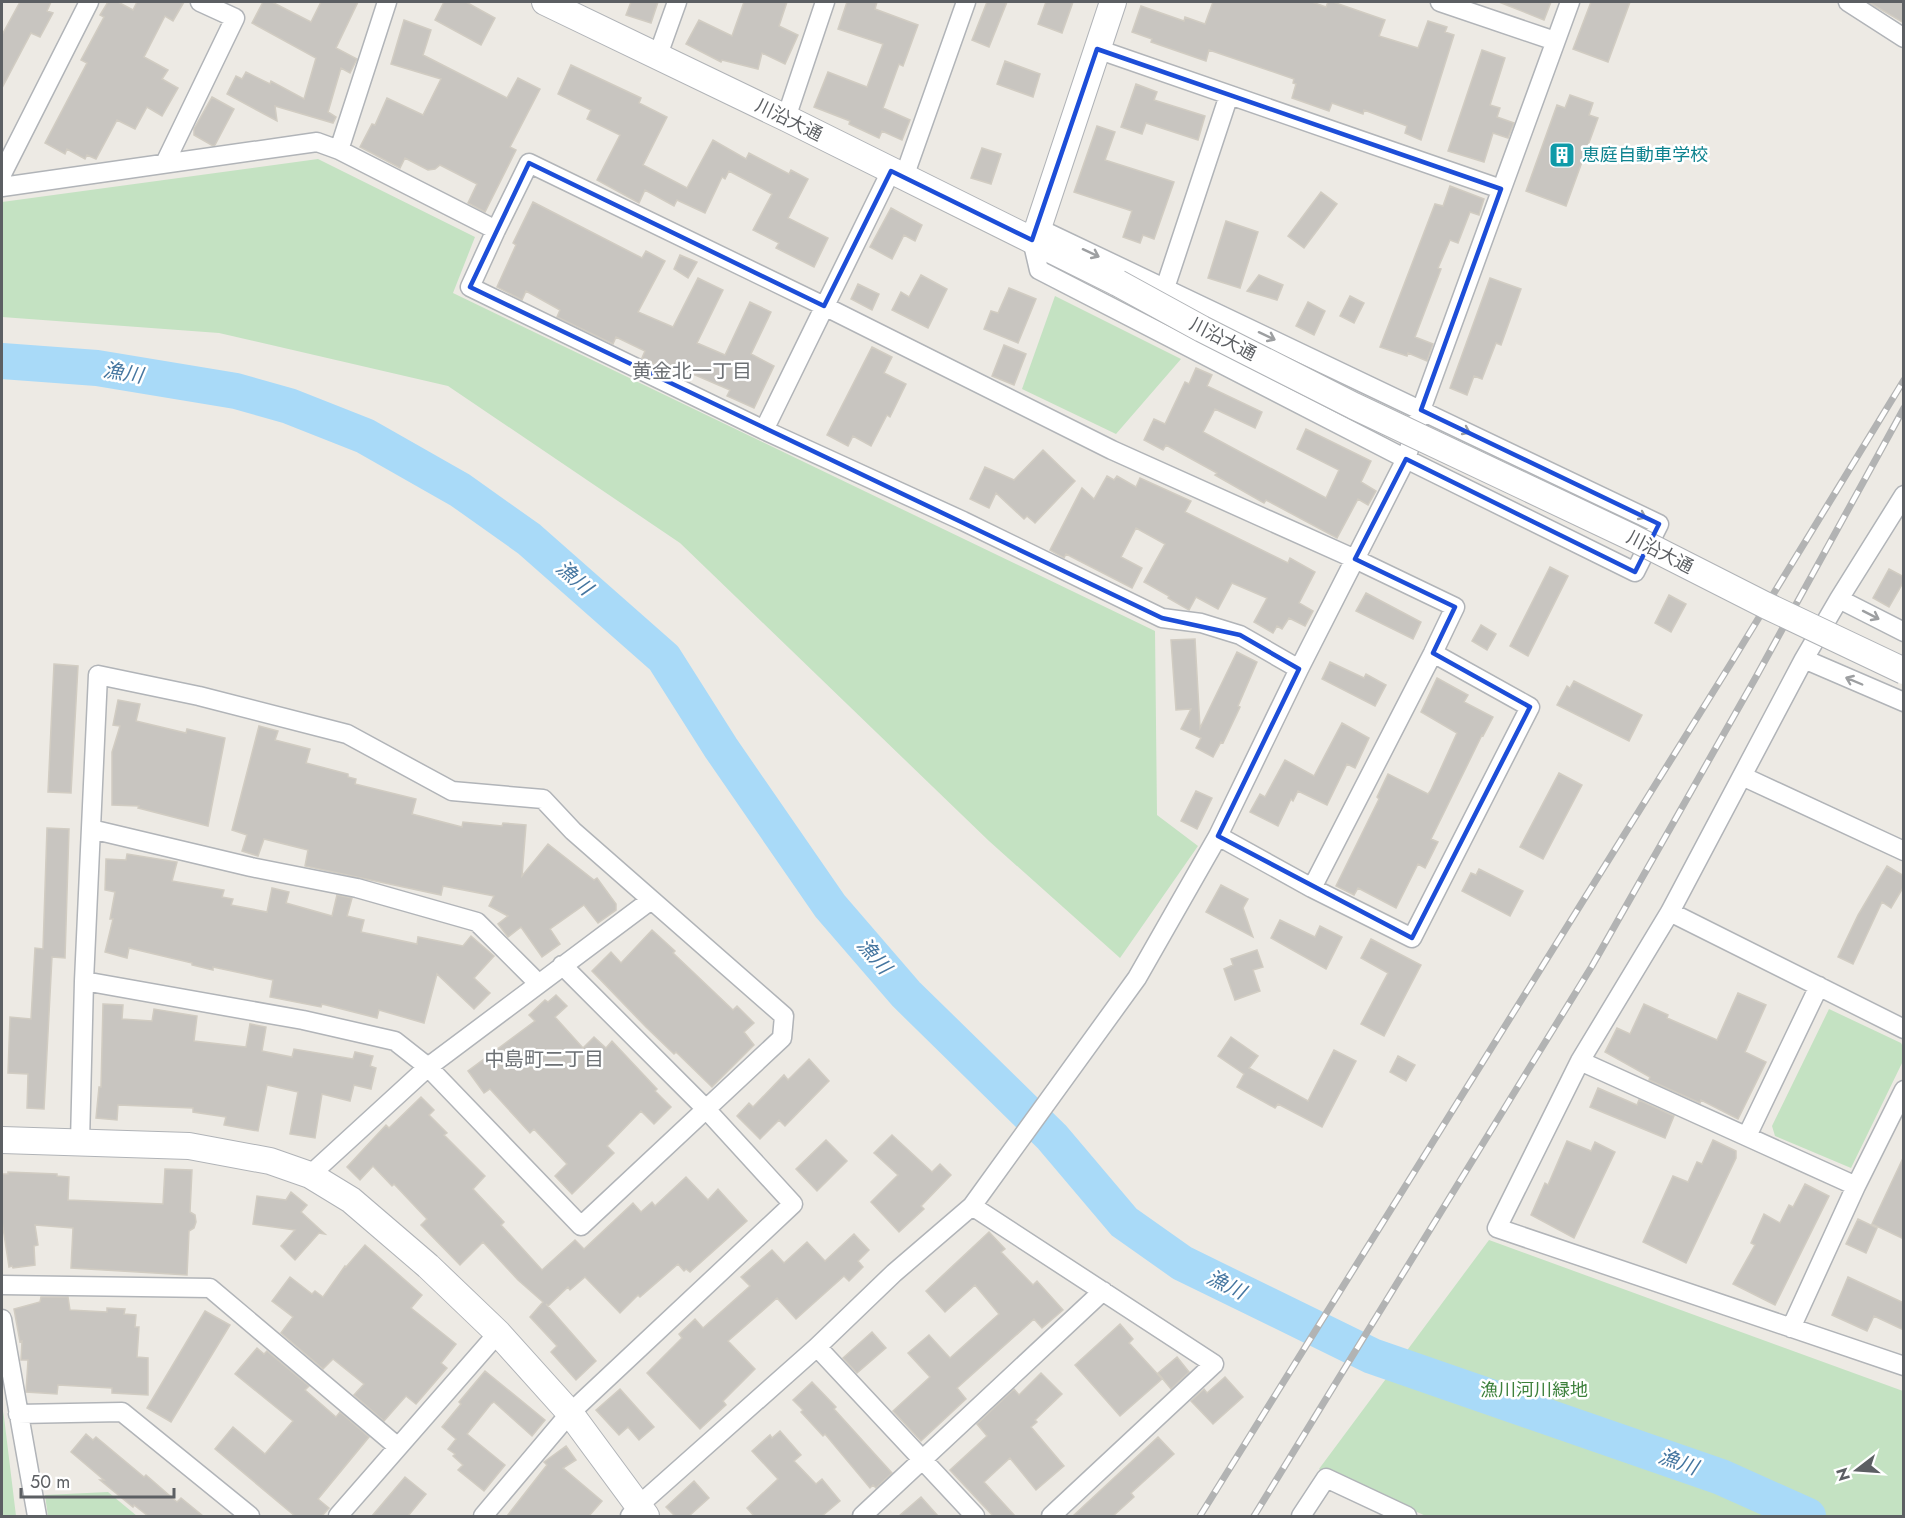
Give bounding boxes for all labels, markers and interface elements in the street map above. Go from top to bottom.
street label: 川沿大通 [751,93,827,147]
building icon: 恵庭自動車学校 [1547,140,1577,170]
place label: 恵庭自動車学校 [1582,142,1708,168]
one-way arrow [1081,247,1099,259]
street label: 川沿大通 [1185,311,1261,367]
one-way arrow [1257,331,1275,343]
water label: 漁川 [101,356,147,391]
district label: 黄金北一丁目 [632,357,752,386]
one-way arrow [1452,424,1470,436]
one-way arrow [1628,508,1646,520]
street label: 川沿大通 [1622,524,1698,580]
water label: 漁川 [549,554,600,603]
one-way arrow [1862,610,1880,622]
one-way arrow [1845,674,1863,686]
water label: 漁川 [850,931,899,982]
district label: 中島町二丁目 [484,1045,604,1074]
water label: 漁川 [1202,1263,1252,1308]
park label: 漁川河川緑地 [1480,1377,1588,1403]
north arrow [1827,1440,1887,1500]
water label: 漁川 [1654,1442,1704,1483]
scale bar [21,1461,174,1499]
text: N [1830,1465,1856,1484]
text: 50 m [30,1469,70,1495]

